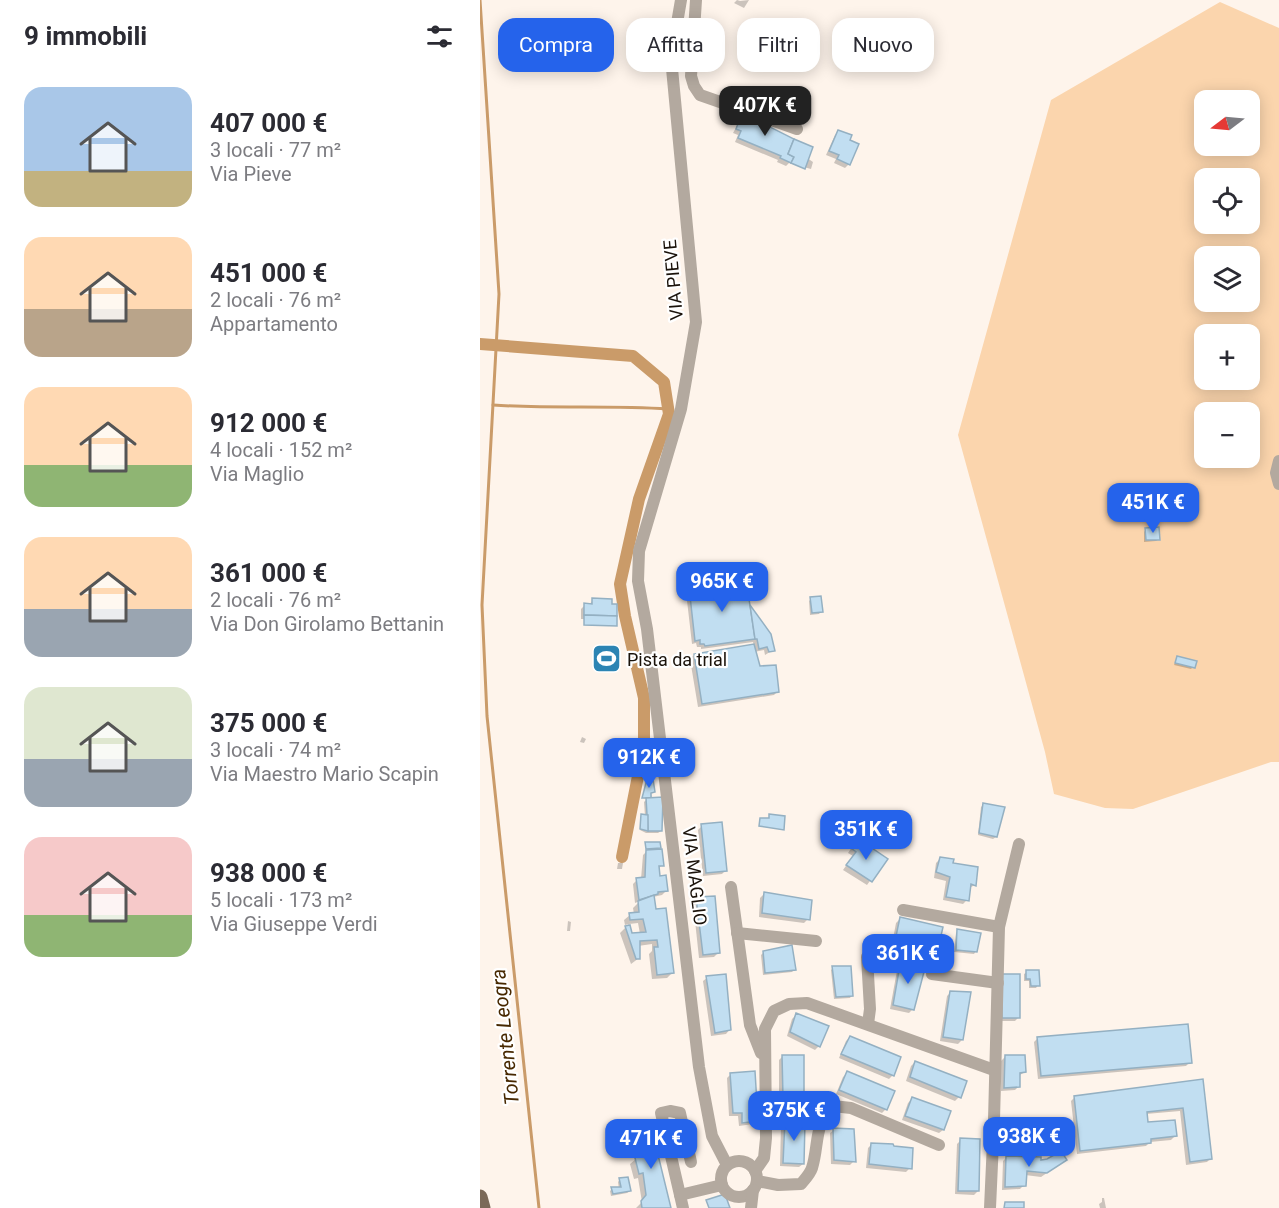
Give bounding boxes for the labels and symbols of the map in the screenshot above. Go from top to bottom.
pin: 407K € [716,86,814,137]
north arrow [1194,90,1260,156]
street label: VIA PIEVE [659,239,687,321]
pin: 451K € [1104,483,1202,534]
pin: 965K € [673,562,771,613]
sports icon: Pista da trial [590,643,622,675]
place label: Pista da trial [627,649,727,670]
pin: 912K € [600,738,698,789]
pin: 351K € [817,810,915,861]
street label: VIA MAGLIO [679,825,711,927]
pin: 361K € [859,934,957,985]
water label: Torrente Leogra [486,968,524,1106]
pin: 375K € [745,1091,843,1142]
pin: 938K € [980,1117,1078,1168]
pin: 471K € [602,1119,700,1170]

